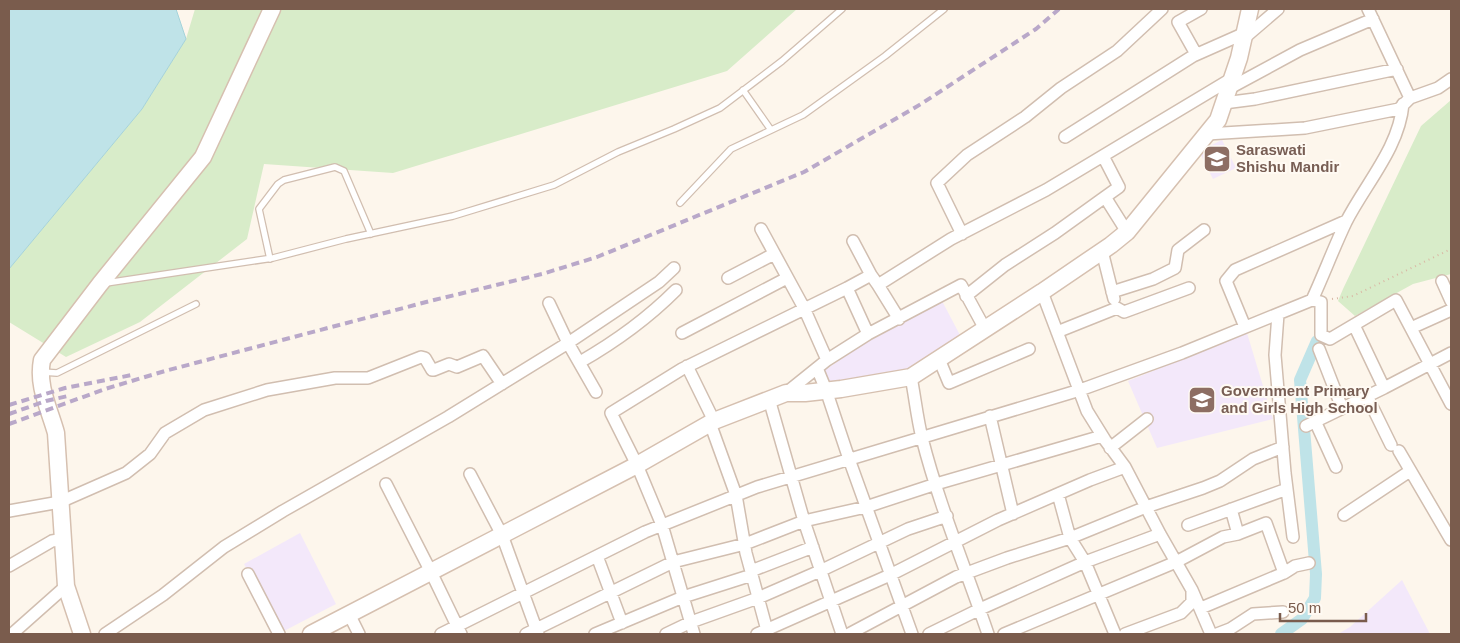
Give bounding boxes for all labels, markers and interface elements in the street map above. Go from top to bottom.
place label: Saraswati Shishu Mandir [1236,141,1340,175]
school or university icon: Saraswati Shishu Mandir [1202,144,1232,174]
place label: Government Primary and Girls High School [1221,382,1378,416]
school or university icon: Government Primary and Girls High School [1187,385,1217,415]
scale bar [1280,590,1366,622]
text: 50 m [1288,599,1321,616]

